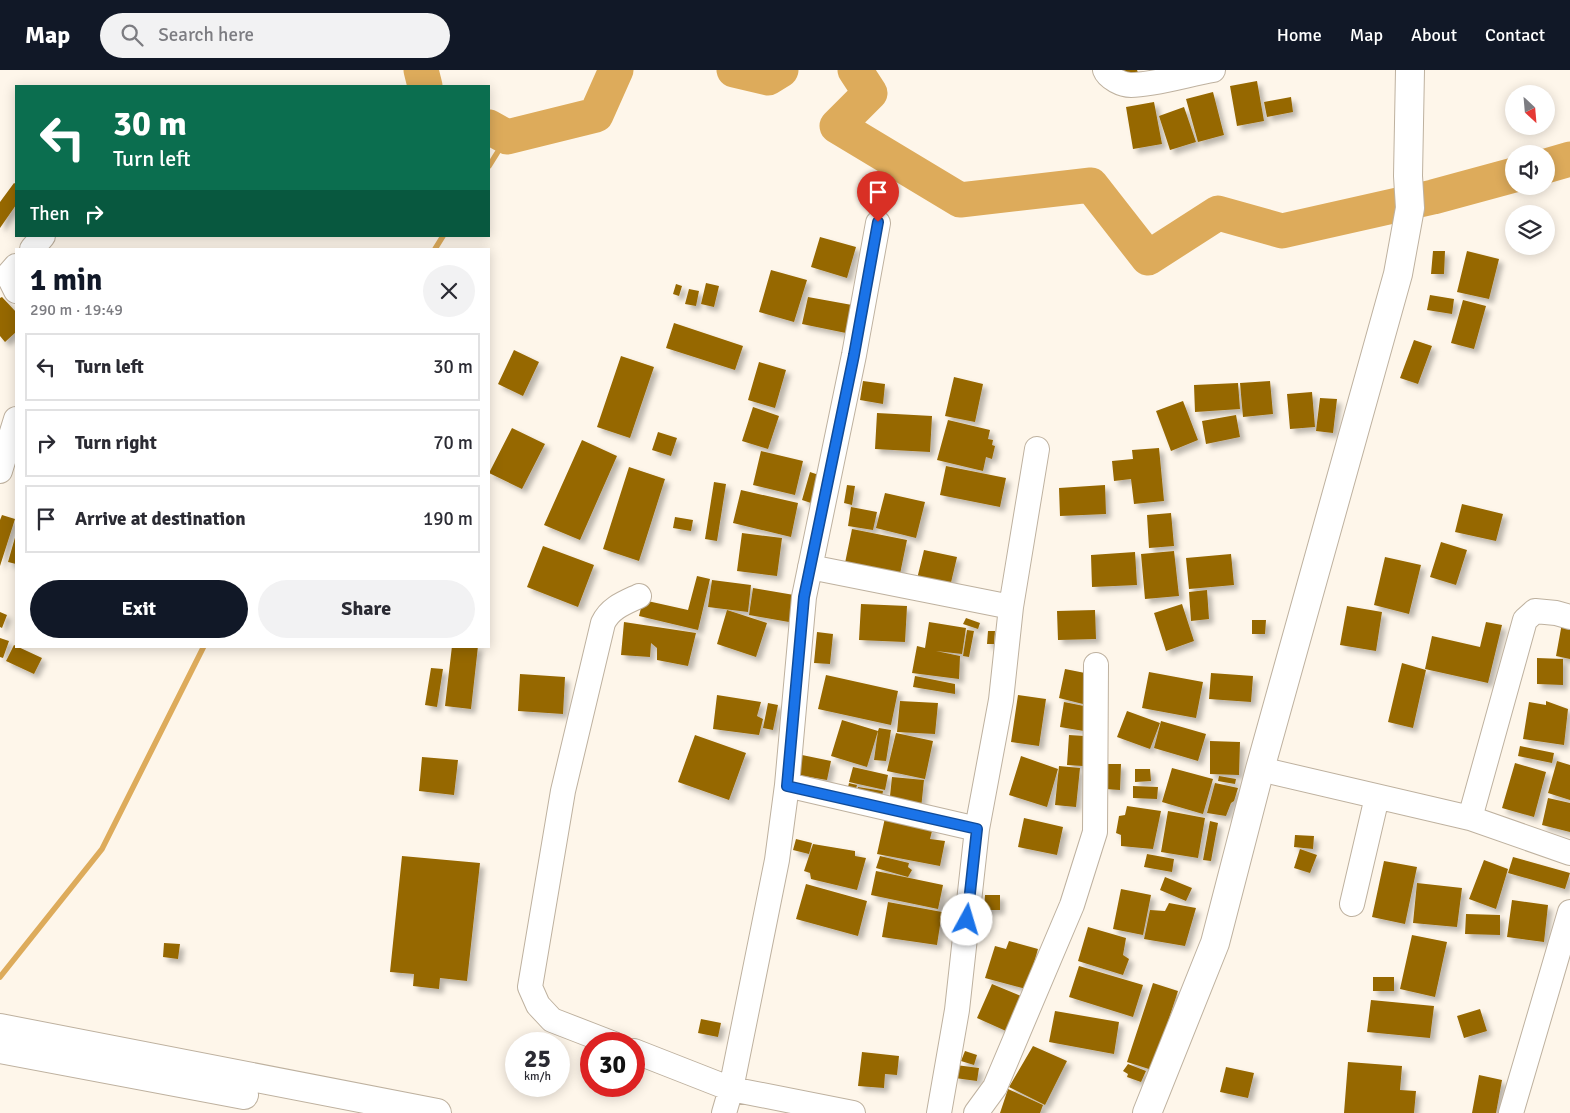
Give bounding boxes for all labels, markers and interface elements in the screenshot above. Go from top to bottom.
search box [100,13,450,58]
text: Map [25,20,70,50]
icon: search [118,21,146,49]
text: Search here [158,23,254,47]
text: Home [1277,24,1322,46]
text: Map [1350,24,1383,46]
text: About [1411,24,1457,46]
text: Contact [1485,24,1545,46]
north arrow [1505,85,1555,135]
map controls [1505,85,1555,255]
text: 30 m [113,102,187,145]
icon: left [30,105,95,170]
text: Turn left [113,145,191,172]
button: sound [1505,145,1555,195]
pin [857,171,899,222]
icon: arrive [864,178,892,206]
icon: right [80,200,108,228]
text: Then [30,202,70,226]
button: layers [1505,205,1555,255]
text: 1 min [30,262,102,299]
button: close [423,265,475,317]
text: 290 m · 19:49 [30,300,123,320]
icon: left [32,353,60,381]
text: Turn left [75,355,144,379]
text: 30 m [433,355,473,379]
icon: right [32,429,60,457]
text: Turn right [75,431,157,455]
text: 70 m [433,431,473,455]
icon: arrive [32,505,60,533]
text: Arrive at destination [75,507,246,531]
text: 190 m [423,507,473,531]
button: Exit [30,580,248,638]
button: Share [258,580,475,638]
position arrow [940,893,992,945]
speed limit sign: 30 [580,1032,645,1097]
text: 25 [524,1043,551,1074]
text: km/h [524,1069,551,1084]

